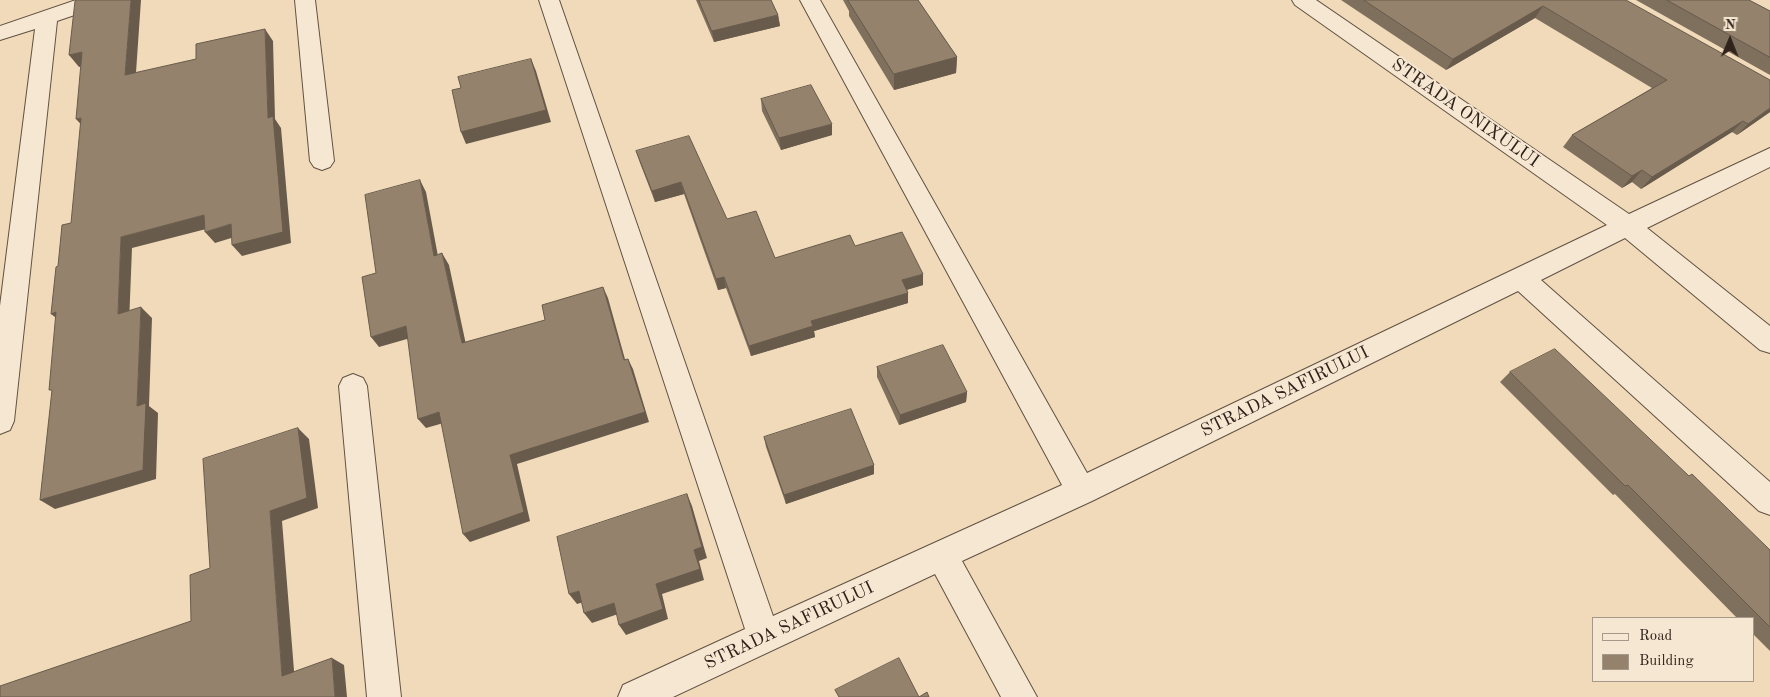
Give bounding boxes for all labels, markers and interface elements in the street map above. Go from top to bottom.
north arrow [1705,15,1755,65]
text: N [1725,18,1736,32]
street label: STRADA ONIXULUI [1387,54,1543,172]
street label: STRADA SAFIRULUI [1197,342,1373,442]
street label: STRADA SAFIRULUI [701,577,877,675]
legend [1592,617,1755,682]
text: Road [1639,629,1672,644]
text: Building [1639,654,1694,669]

